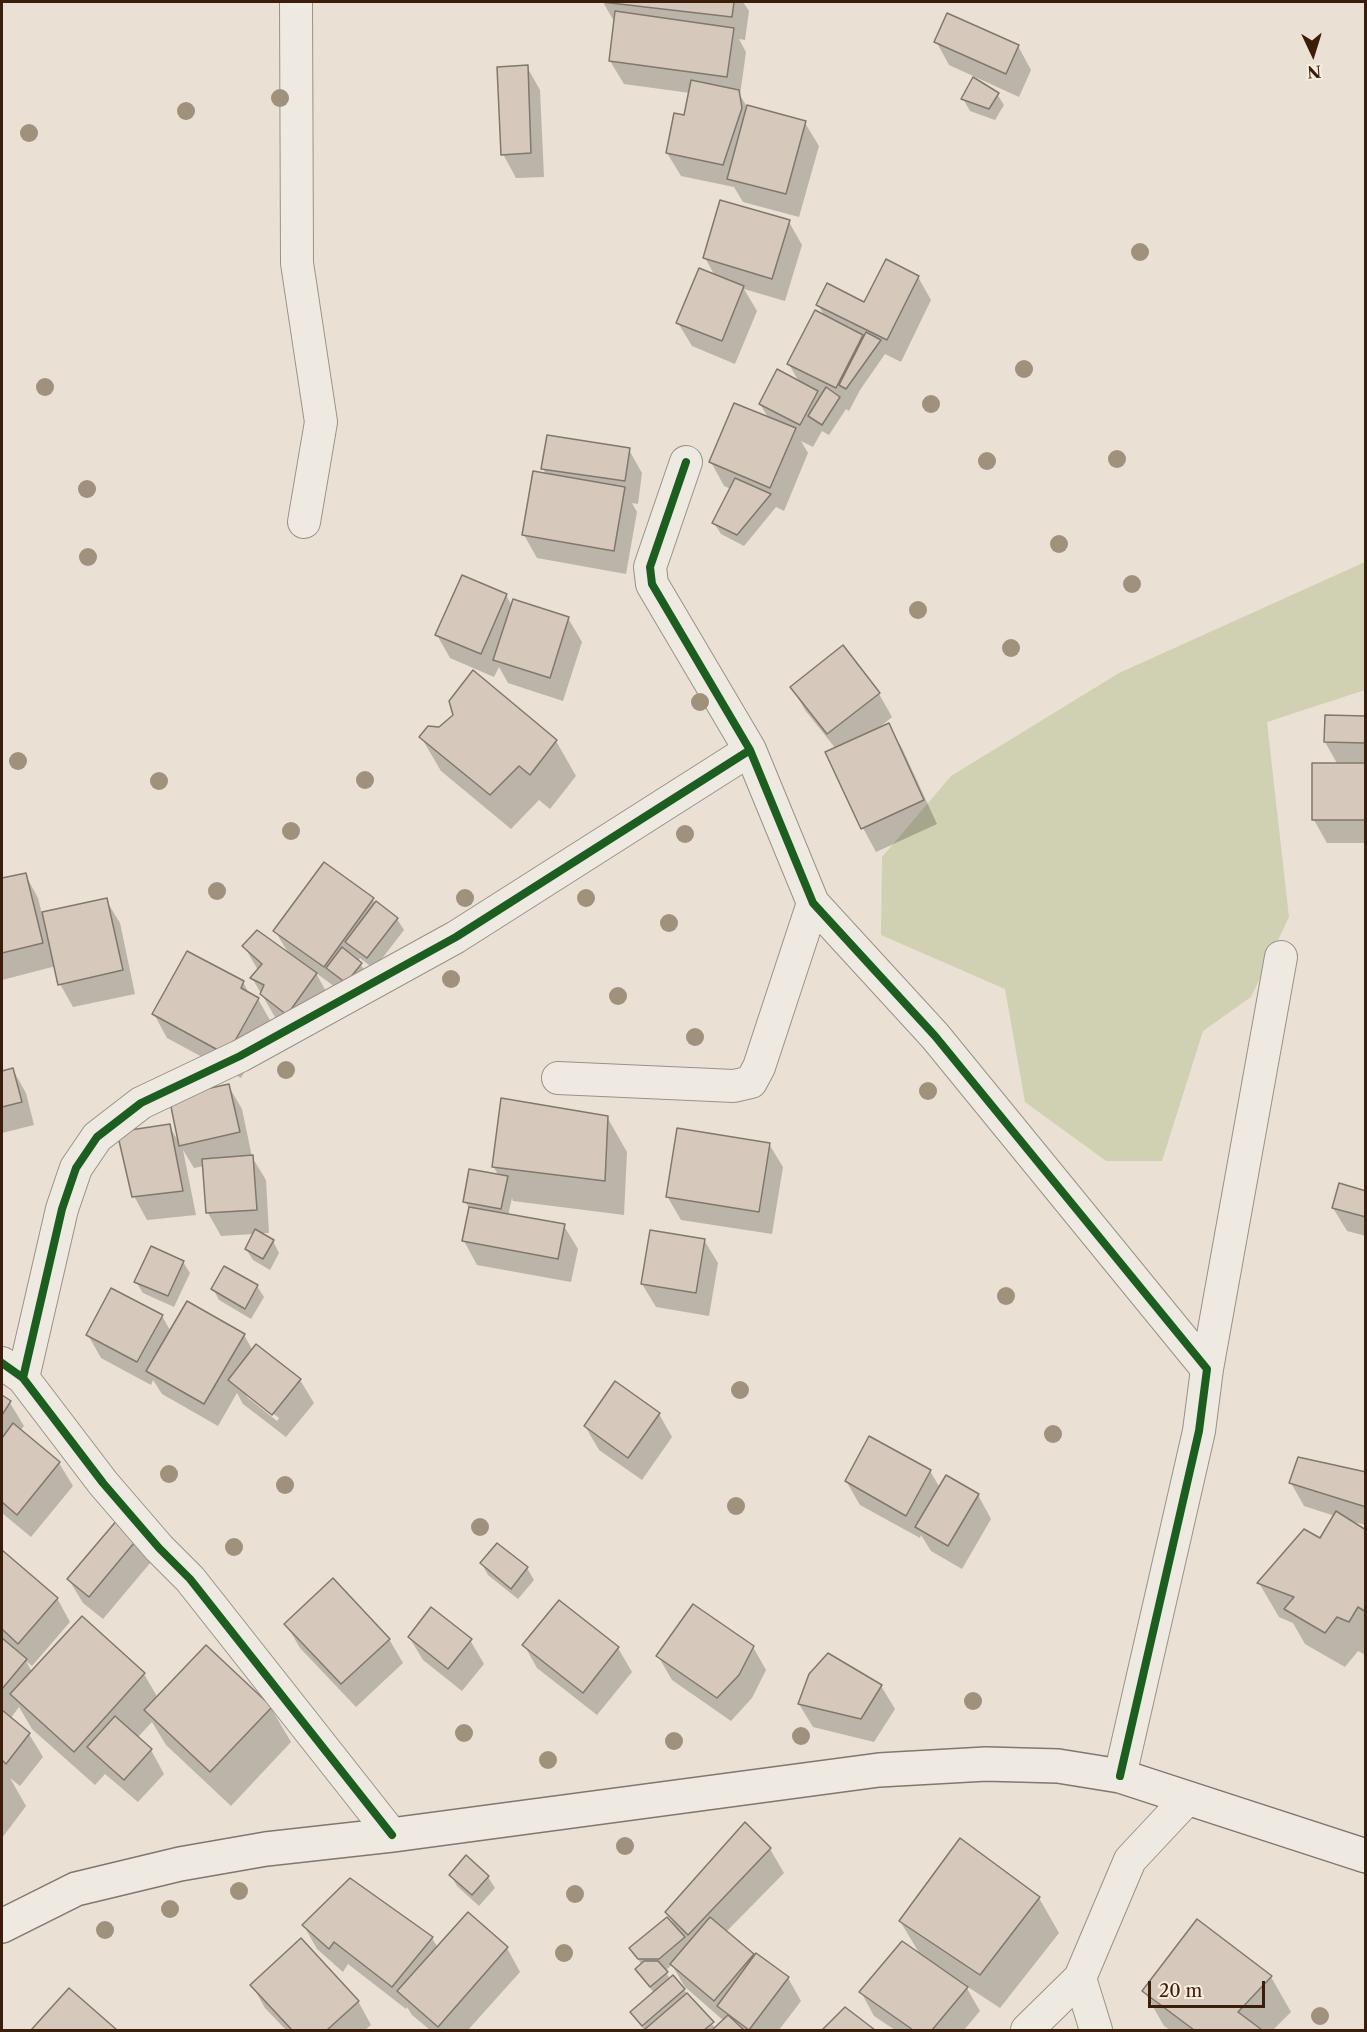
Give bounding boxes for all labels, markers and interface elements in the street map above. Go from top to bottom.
north arrow [1283,24,1343,84]
text: N [1307,61,1322,82]
scale bar [1151,1969,1268,2007]
text: 20 m [1159,1980,1202,2002]

